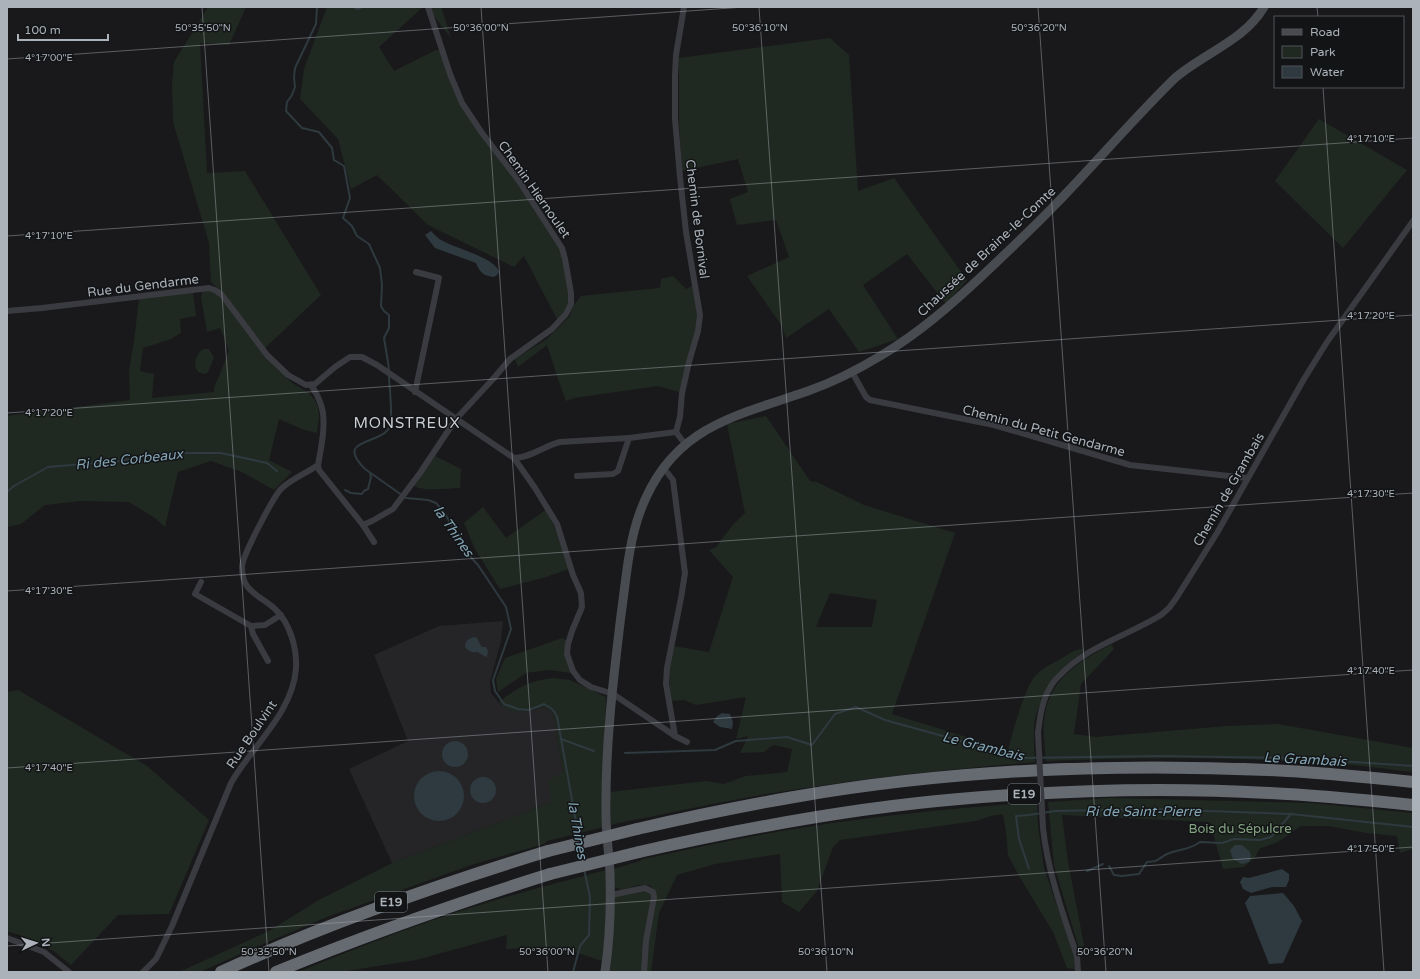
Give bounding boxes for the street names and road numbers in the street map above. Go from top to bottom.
street label: Chemin Hiernoulet [495,138,574,241]
street label: Chemin de Bornival [682,159,712,280]
street label: Chaussée de Braine-le-Comte [914,183,1059,320]
street label: Rue du Gendarme [86,271,200,301]
street label: Chemin du Petit Gendarme [961,402,1127,460]
street label: Chemin de Grambais [1190,430,1268,549]
street label: Rue Boulvint [223,697,280,772]
road number: E19 [1008,784,1040,804]
road number: E19 [375,892,407,912]

